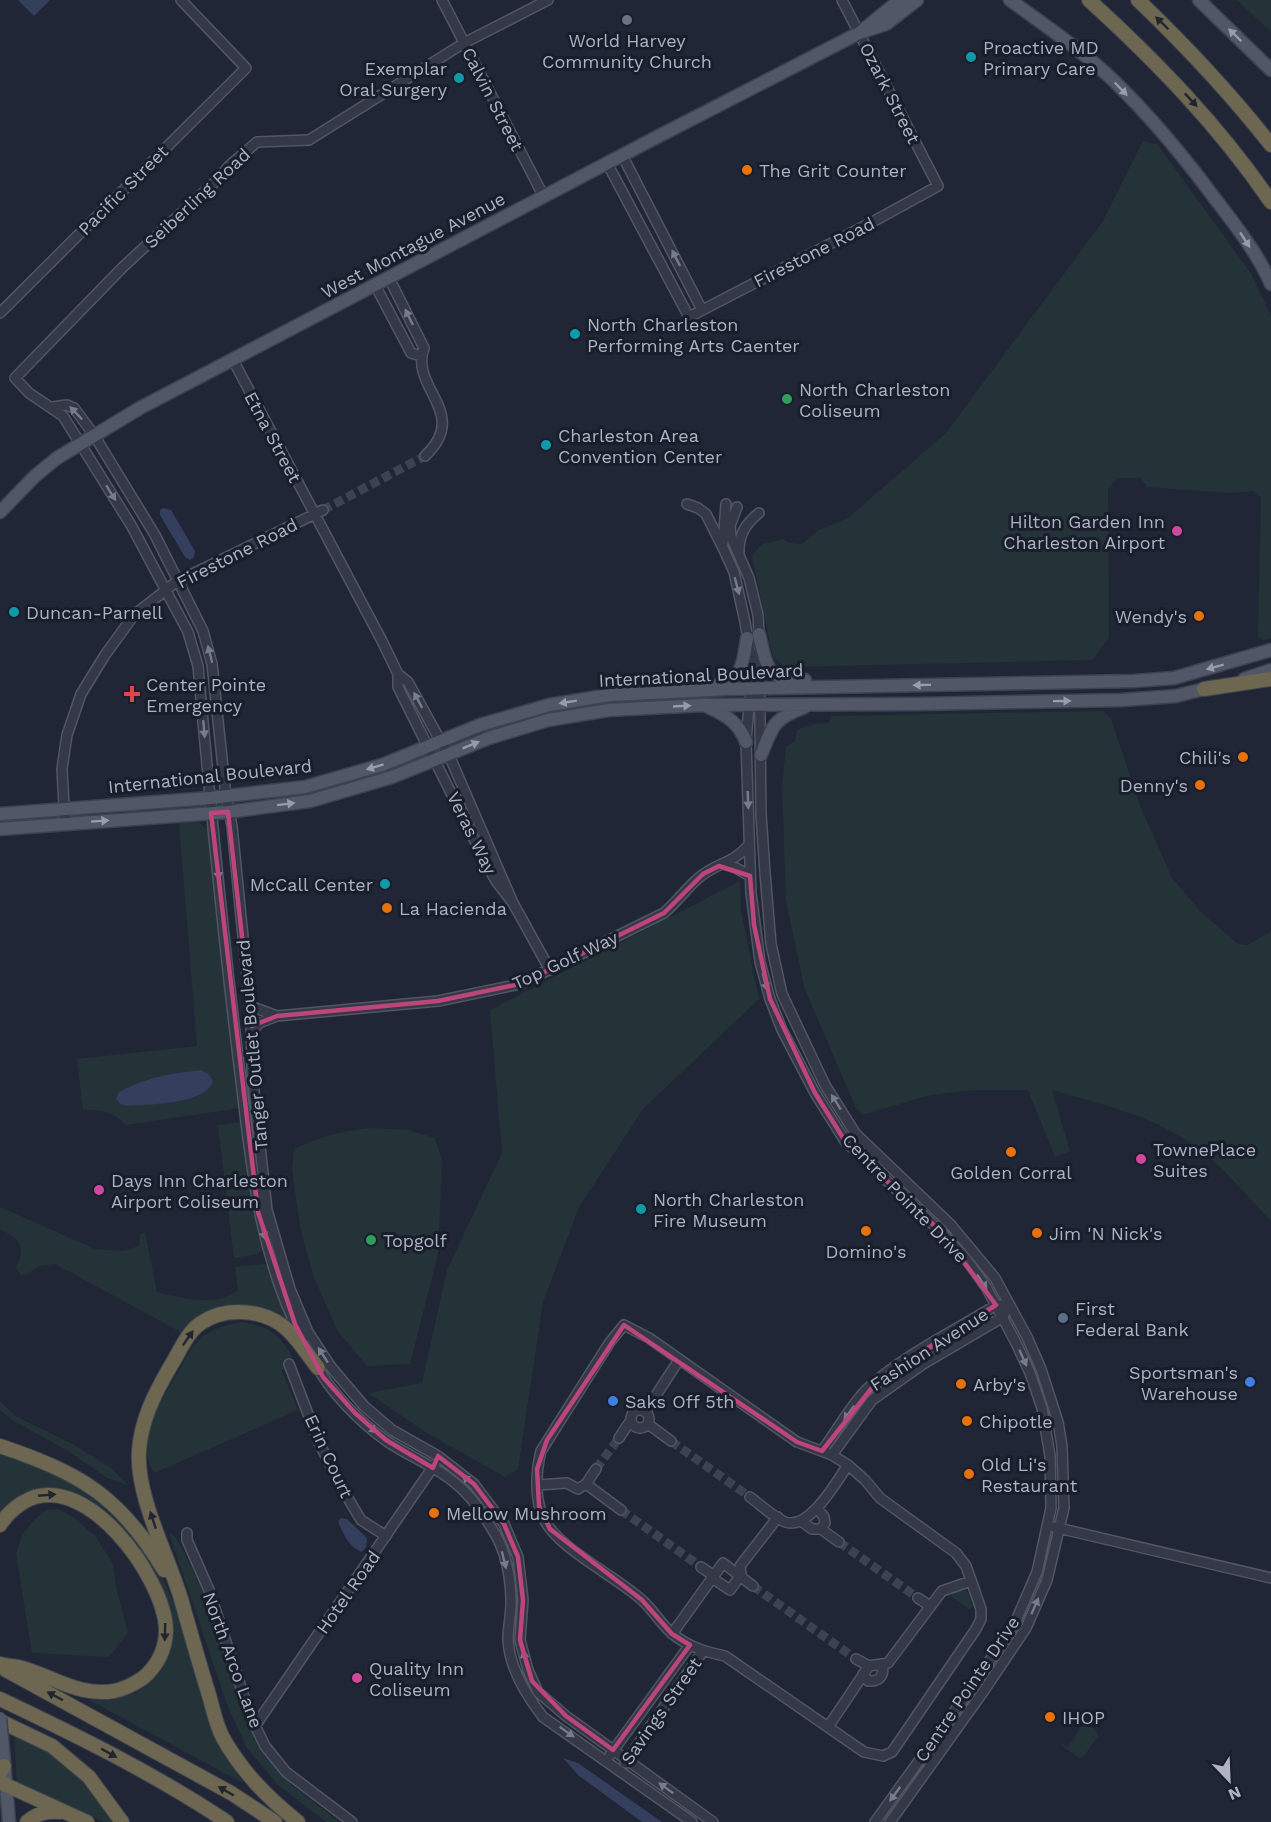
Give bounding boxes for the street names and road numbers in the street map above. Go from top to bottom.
street label: Ozark Street [856,39,925,147]
street label: Calvin Street [458,44,528,155]
street label: Pacific Street [74,140,173,239]
street label: Seiberling Road [140,144,254,252]
street label: West Montague Avenue [317,188,509,302]
street label: Firestone Road [750,213,878,291]
street label: Etna Street [240,388,306,486]
street label: Firestone Road [173,514,301,592]
street label: International Boulevard [598,659,804,691]
street label: International Boulevard [107,755,313,797]
street label: Veras Way [443,788,501,878]
street label: Top Golf Way [509,926,622,994]
street label: Tanger Outlet Boulevard [232,939,272,1151]
street label: Centre Pointe Drive [838,1129,972,1267]
street label: Fashion Avenue [866,1303,992,1395]
street label: Erin Court [301,1411,358,1501]
street label: Hotel Road [312,1546,384,1638]
street label: North Arco Lane [199,1589,267,1731]
street label: Centre Pointe Drive [910,1612,1024,1766]
street label: Savings Street [616,1653,706,1769]

